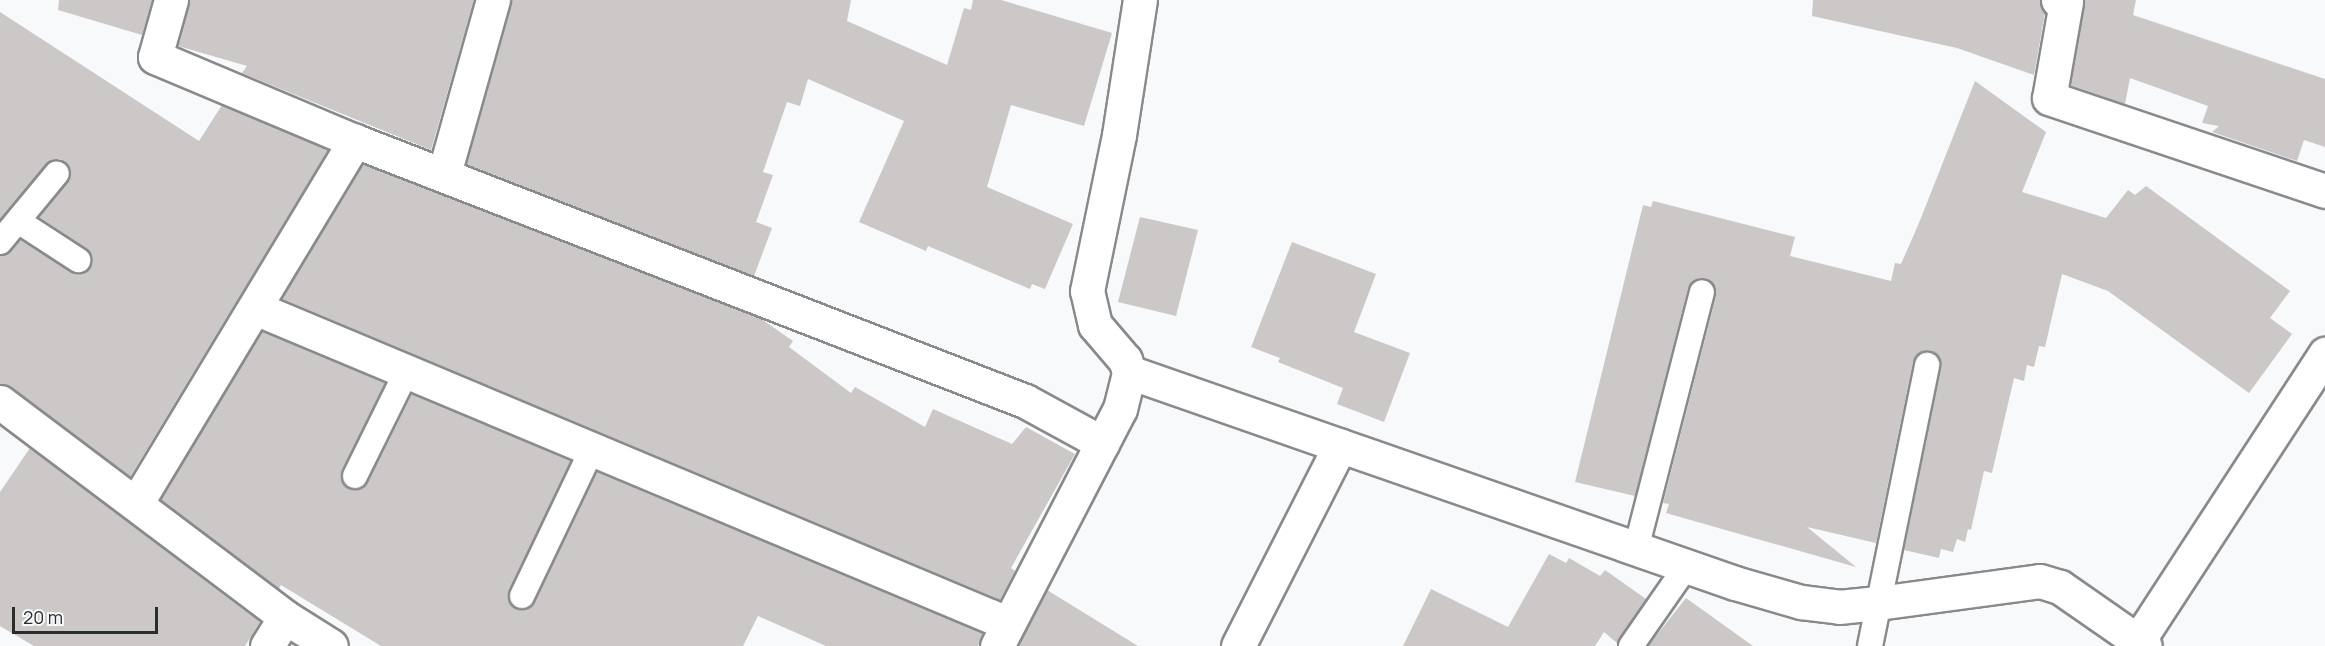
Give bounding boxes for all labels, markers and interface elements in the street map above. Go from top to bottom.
scale bar [15,595,160,633]
text: 20 m [23,605,63,629]

